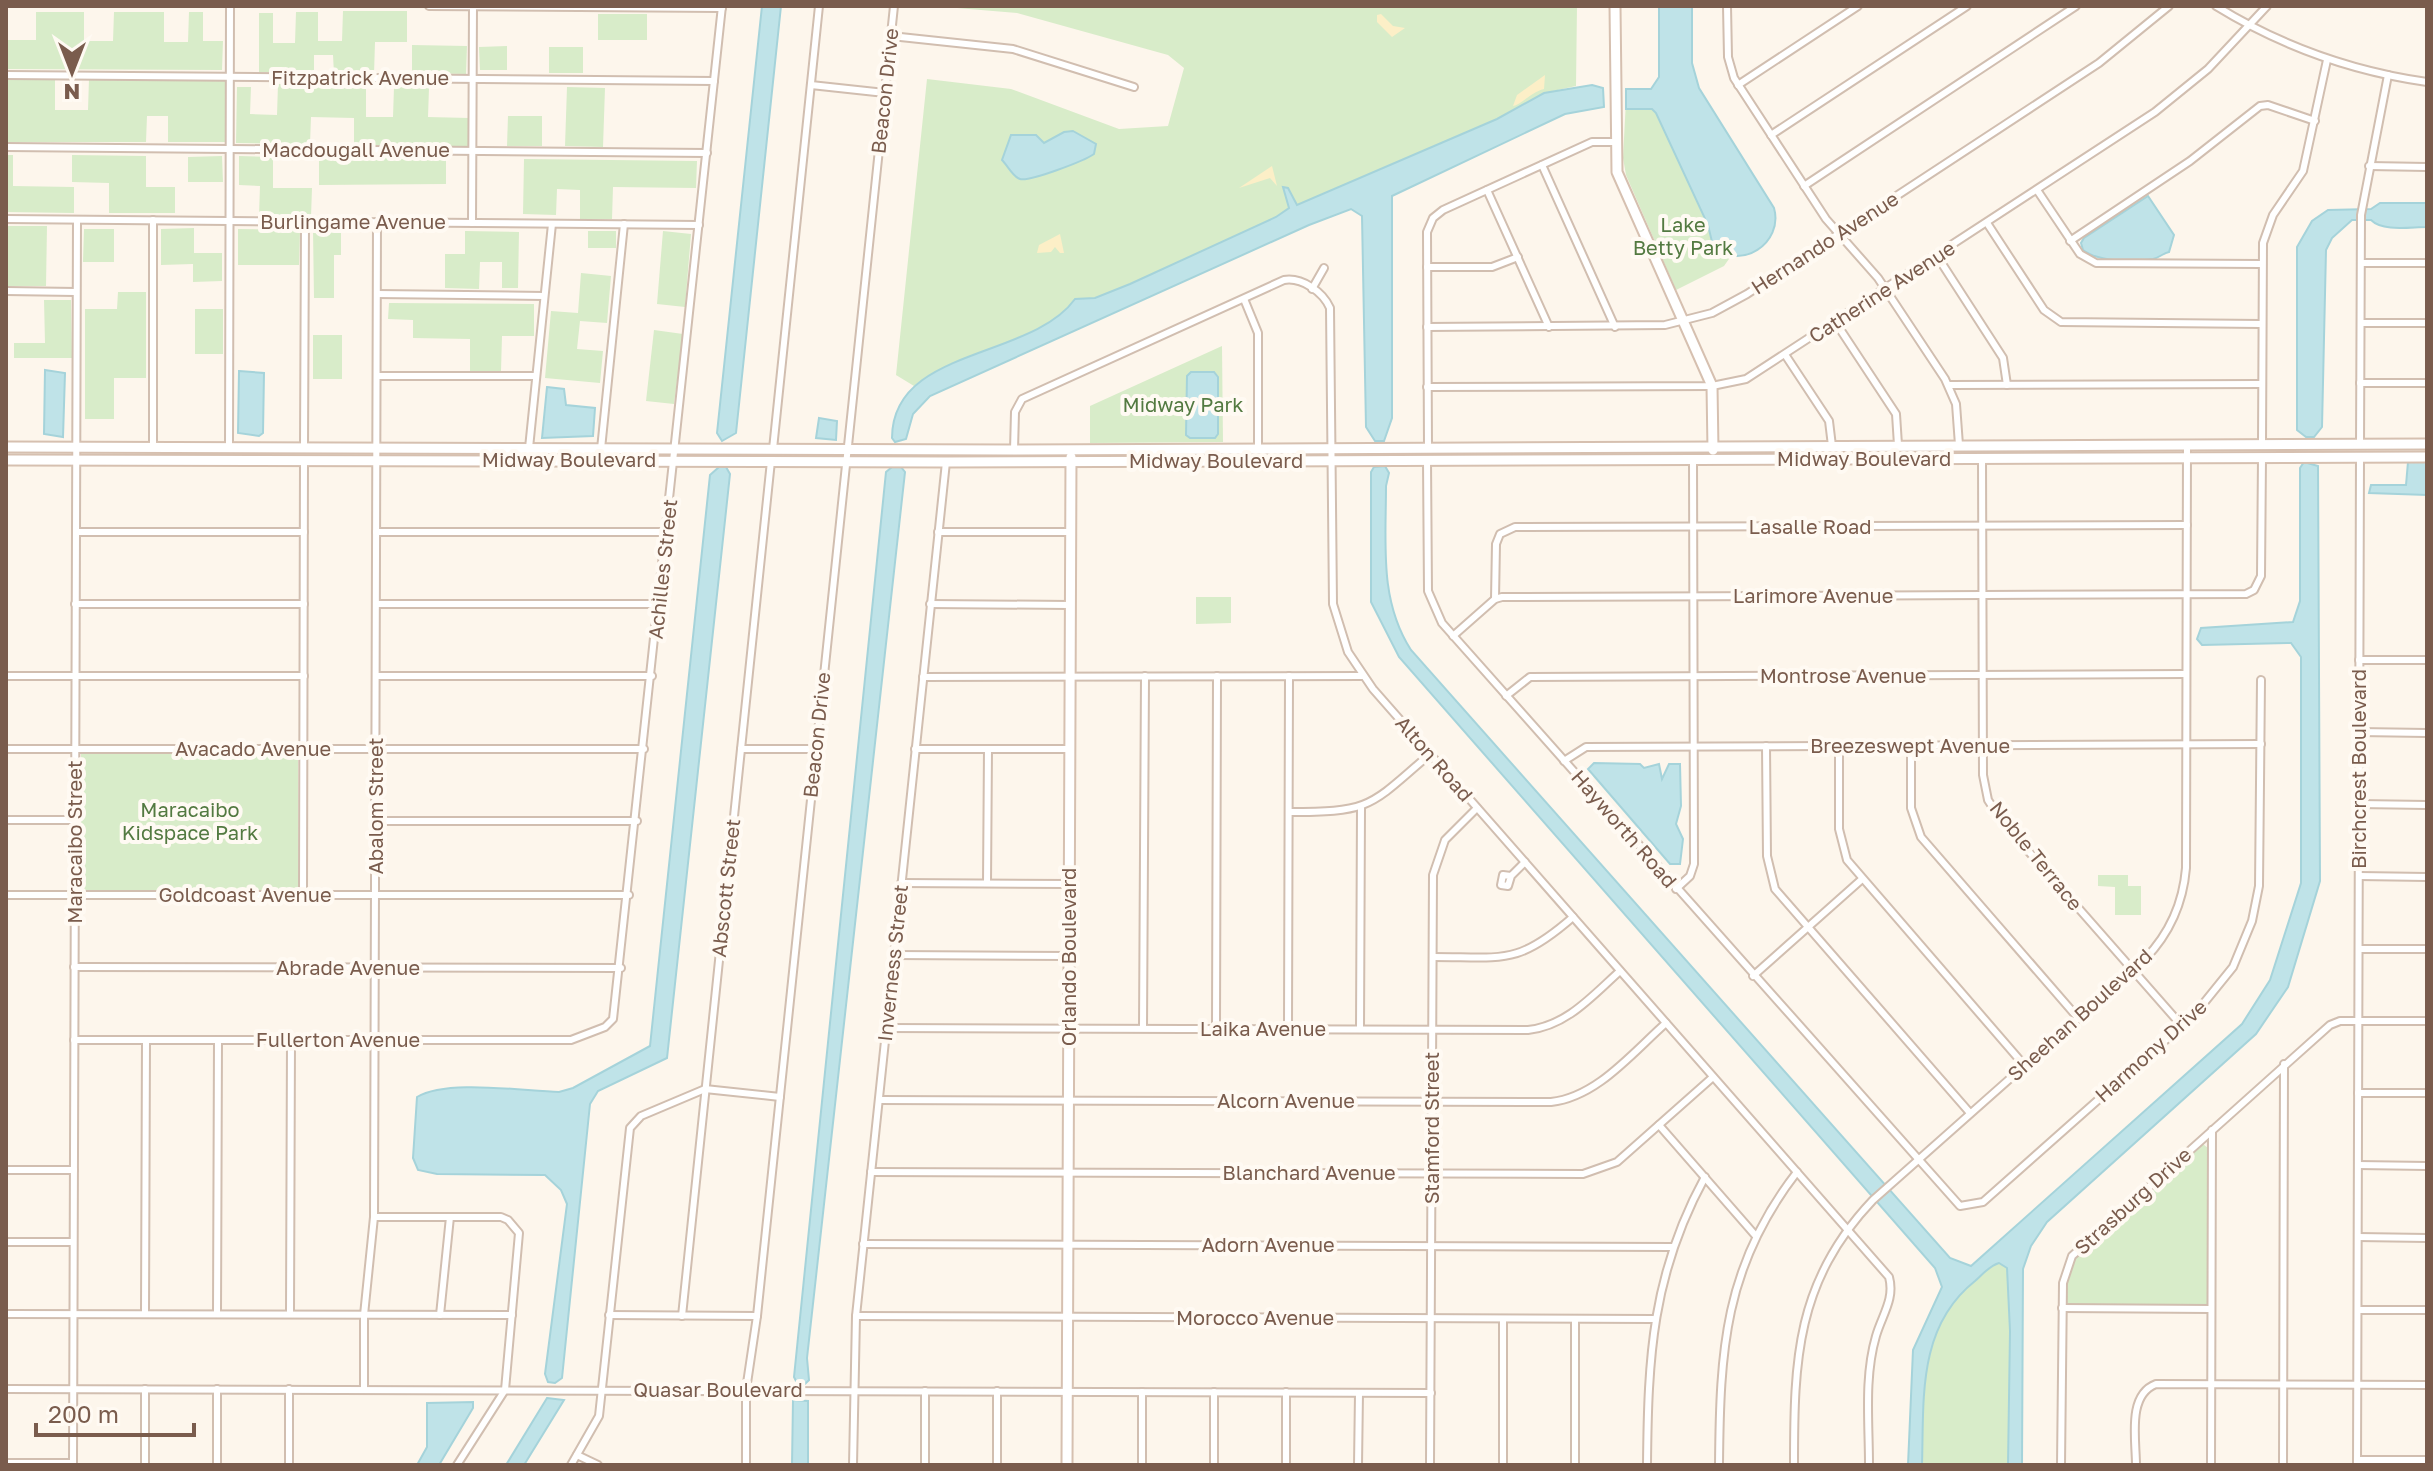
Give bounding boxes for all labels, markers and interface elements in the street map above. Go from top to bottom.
street label: Beacon Drive [865,27,903,155]
north arrow [32,32,112,112]
street label: Fitzpatrick Avenue [271,65,449,89]
text: N [64,79,80,106]
street label: Macdougall Avenue [262,137,450,161]
street label: Hernando Avenue [1746,186,1902,299]
street label: Burlingame Avenue [260,209,446,233]
park label: Lake Betty Park [1633,212,1733,259]
street label: Catherine Avenue [1804,235,1959,347]
park label: Midway Park [1122,392,1244,416]
street label: Midway Boulevard [1777,446,1951,470]
street label: Midway Boulevard [482,447,656,471]
street label: Midway Boulevard [1129,448,1303,472]
street label: Achilles Street [643,498,681,640]
street label: Lasalle Road [1749,514,1872,538]
street label: Larimore Avenue [1733,583,1893,607]
street label: Montrose Avenue [1760,663,1926,687]
street label: Birchcrest Boulevard [2346,669,2370,869]
street label: Beacon Drive [797,671,835,799]
street label: Alton Road [1391,711,1478,806]
street label: Breezeswept Avenue [1810,733,2010,757]
street label: Avacado Avenue [175,736,331,760]
street label: Abalom Street [363,737,387,875]
street label: Maracaibo Street [62,760,86,924]
street label: Hayworth Road [1567,765,1682,892]
street label: Noble Terrace [1985,796,2088,915]
park label: Maracaibo Kidspace Park [122,797,258,844]
street label: Abscott Street [706,817,744,958]
street label: Orlando Boulevard [1056,868,1080,1046]
street label: Goldcoast Avenue [159,882,332,906]
street label: Inverness Street [872,883,912,1043]
street label: Sheehan Boulevard [2002,943,2156,1085]
street label: Abrade Avenue [276,955,420,979]
street label: Harmony Drive [2090,994,2211,1107]
street label: Laika Avenue [1200,1016,1326,1040]
street label: Fullerton Avenue [256,1027,420,1051]
street label: Stamford Street [1419,1052,1443,1204]
street label: Alcorn Avenue [1217,1088,1355,1112]
street label: Strasburg Drive [2069,1142,2196,1259]
street label: Blanchard Avenue [1222,1160,1396,1184]
street label: Adorn Avenue [1201,1232,1335,1256]
street label: Morocco Avenue [1176,1305,1334,1329]
street label: Quasar Boulevard [633,1377,803,1401]
scale bar [36,1387,194,1437]
text: 200 m [48,1399,119,1428]

